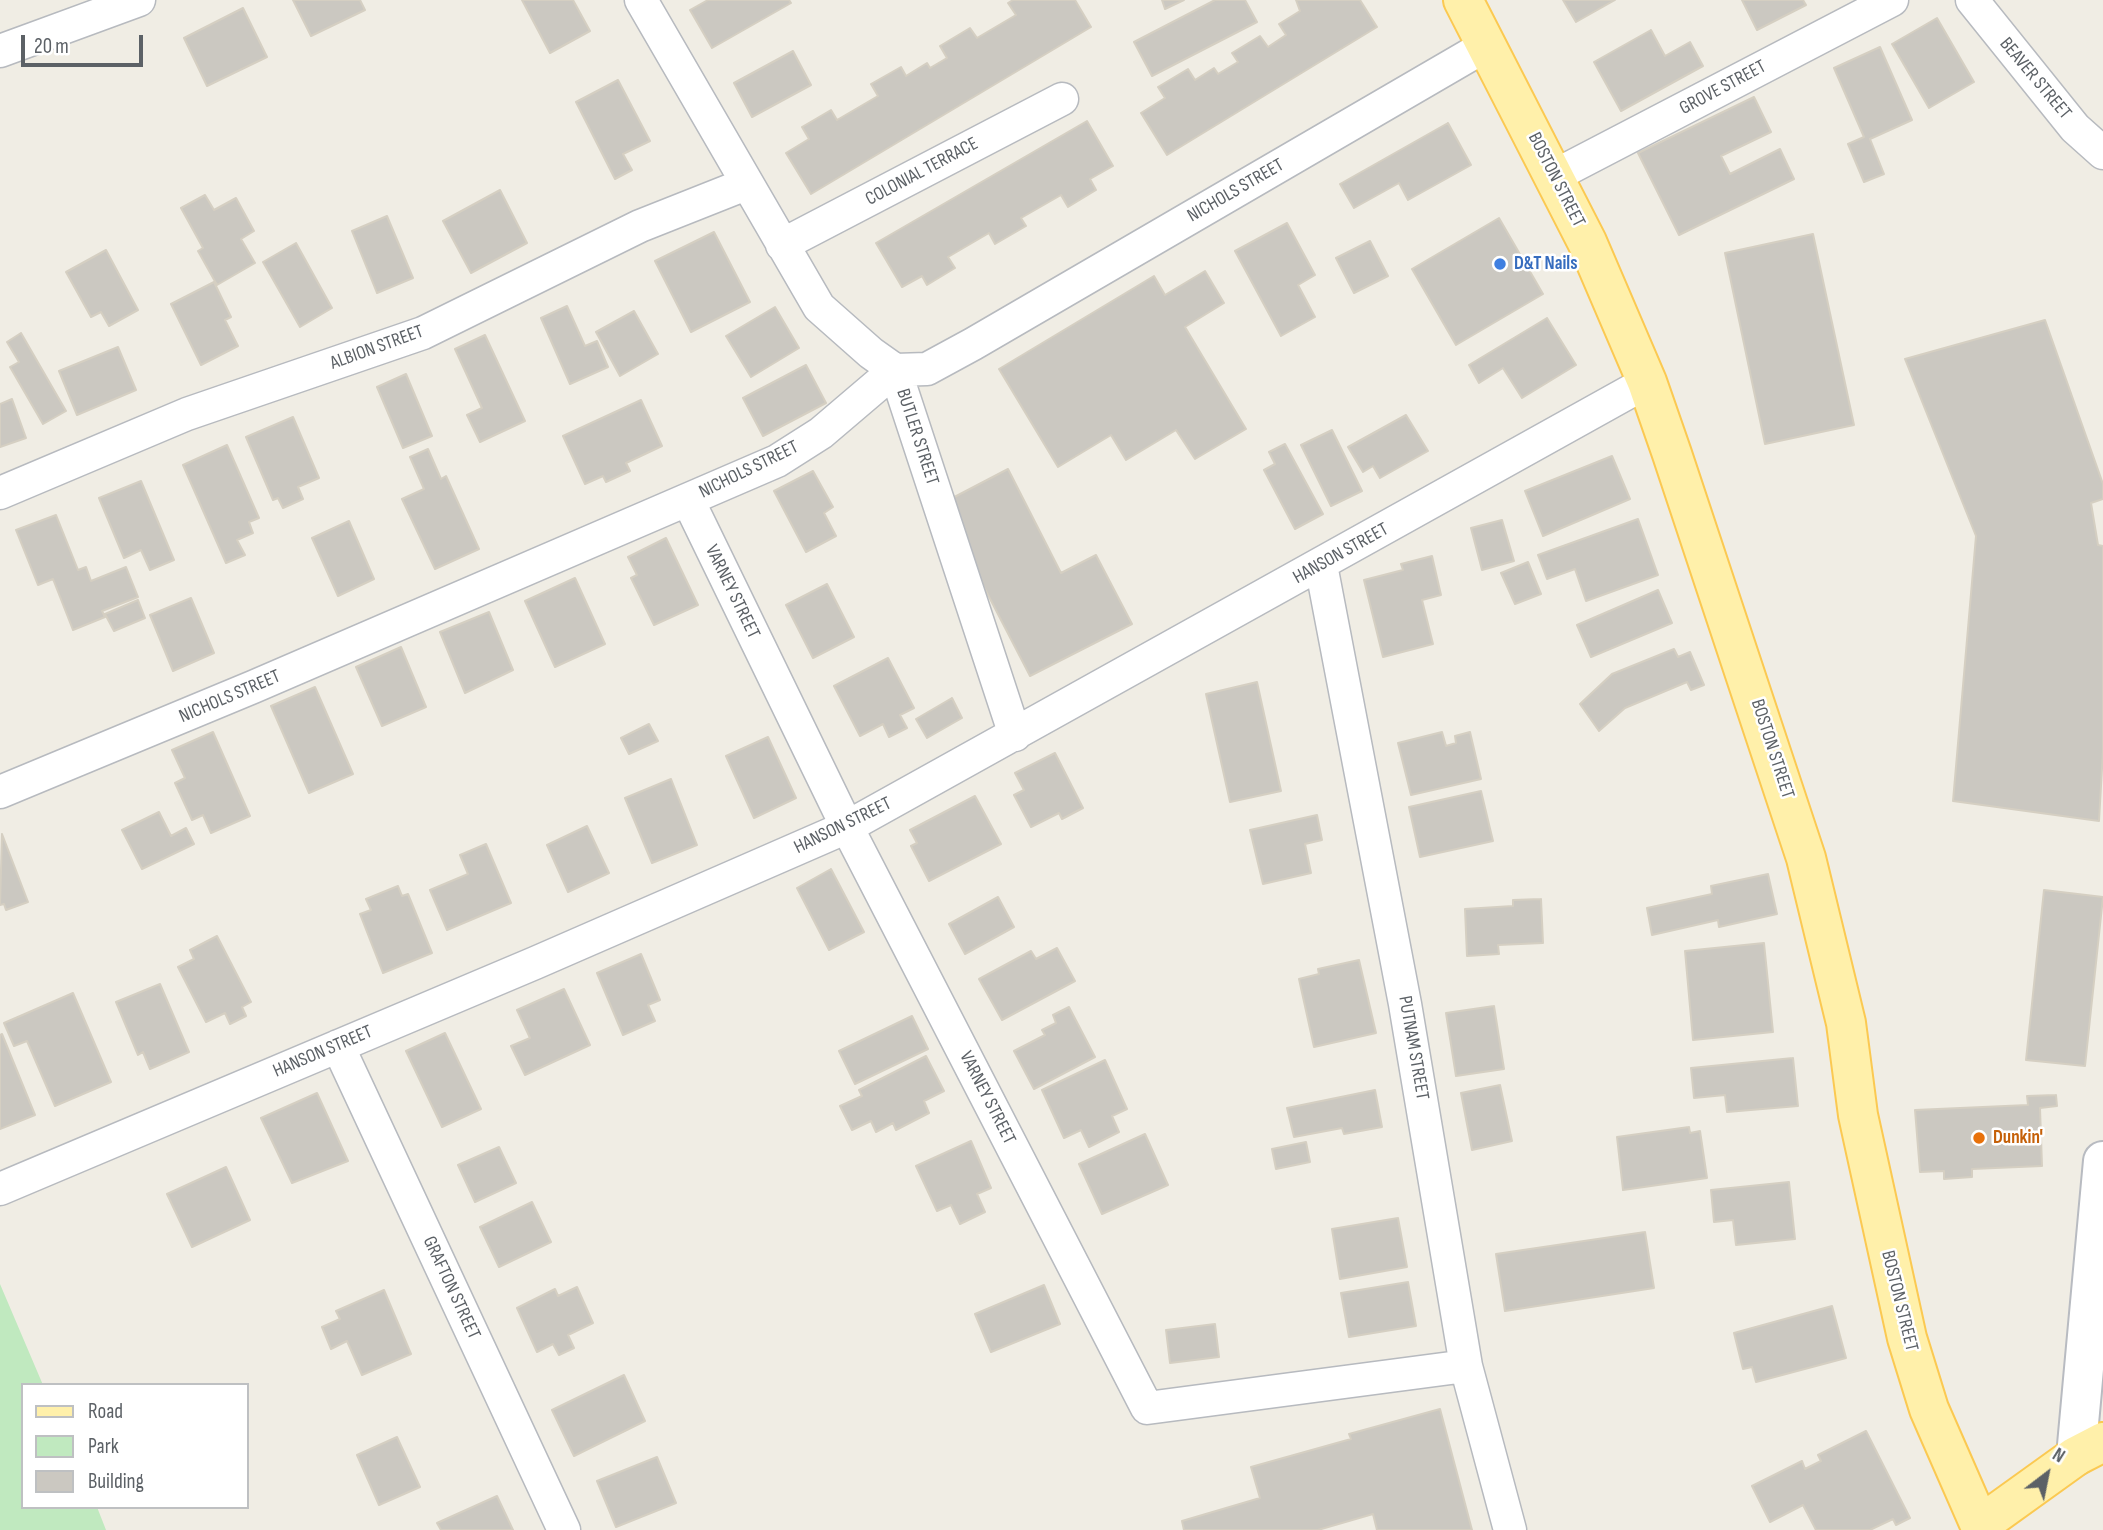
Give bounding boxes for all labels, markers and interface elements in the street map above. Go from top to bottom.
scale bar [24,21,147,65]
street label: BEAVER STREET [1994,33,2076,125]
text: 20 m [34,34,69,59]
street label: GROVE STREET [1676,56,1770,120]
street label: BOSTON STREET [1522,129,1590,231]
street label: COLONIAL TERRACE [862,133,982,211]
street label: NICHOLS STREET [1184,154,1288,228]
place label: D&T Nails [1514,253,1577,275]
marker: D&T Nails [1492,256,1508,272]
street label: ALBION STREET [327,321,427,375]
street label: BUTLER STREET [891,386,943,488]
street label: NICHOLS STREET [696,436,802,504]
street label: HANSON STREET [1289,518,1393,590]
street label: VARNEY STREET [700,542,764,642]
street label: NICHOLS STREET [176,665,284,729]
street label: BOSTON STREET [1745,696,1799,802]
street label: HANSON STREET [791,793,895,859]
street label: PUTNAM STREET [1393,994,1433,1102]
street label: HANSON STREET [270,1021,376,1083]
street label: VARNEY STREET [954,1048,1020,1148]
place label: Dunkin' [1993,1127,2043,1149]
marker: Dunkin' [1971,1130,1987,1146]
street label: GRAFTON STREET [417,1233,485,1343]
street label: BOSTON STREET [1875,1248,1923,1354]
legend [21,1383,248,1509]
text: Road [88,1399,123,1424]
text: Park [88,1434,119,1459]
north arrow [2012,1439,2082,1509]
text: N [2048,1443,2069,1468]
text: Building [88,1469,144,1494]

